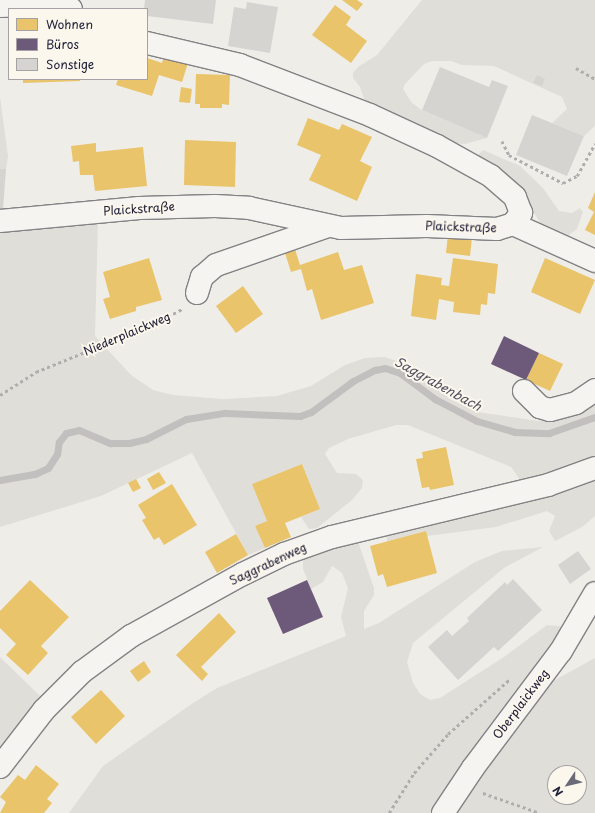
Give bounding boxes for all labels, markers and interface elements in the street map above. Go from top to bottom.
legend [8,8,148,80]
text: Wohnen [46,15,93,33]
text: Büros [46,35,79,53]
text: Sonstige [46,55,94,73]
street label: Plaickstraße [103,199,175,219]
street label: Plaickstraße [425,219,497,235]
street label: Niederplaickweg [81,309,173,359]
water label: Saggrabenbach [392,354,484,414]
street label: Saggrabenweg [227,540,309,588]
street label: Oberplaickweg [490,666,552,742]
north arrow [547,765,587,805]
text: N [548,783,567,800]

